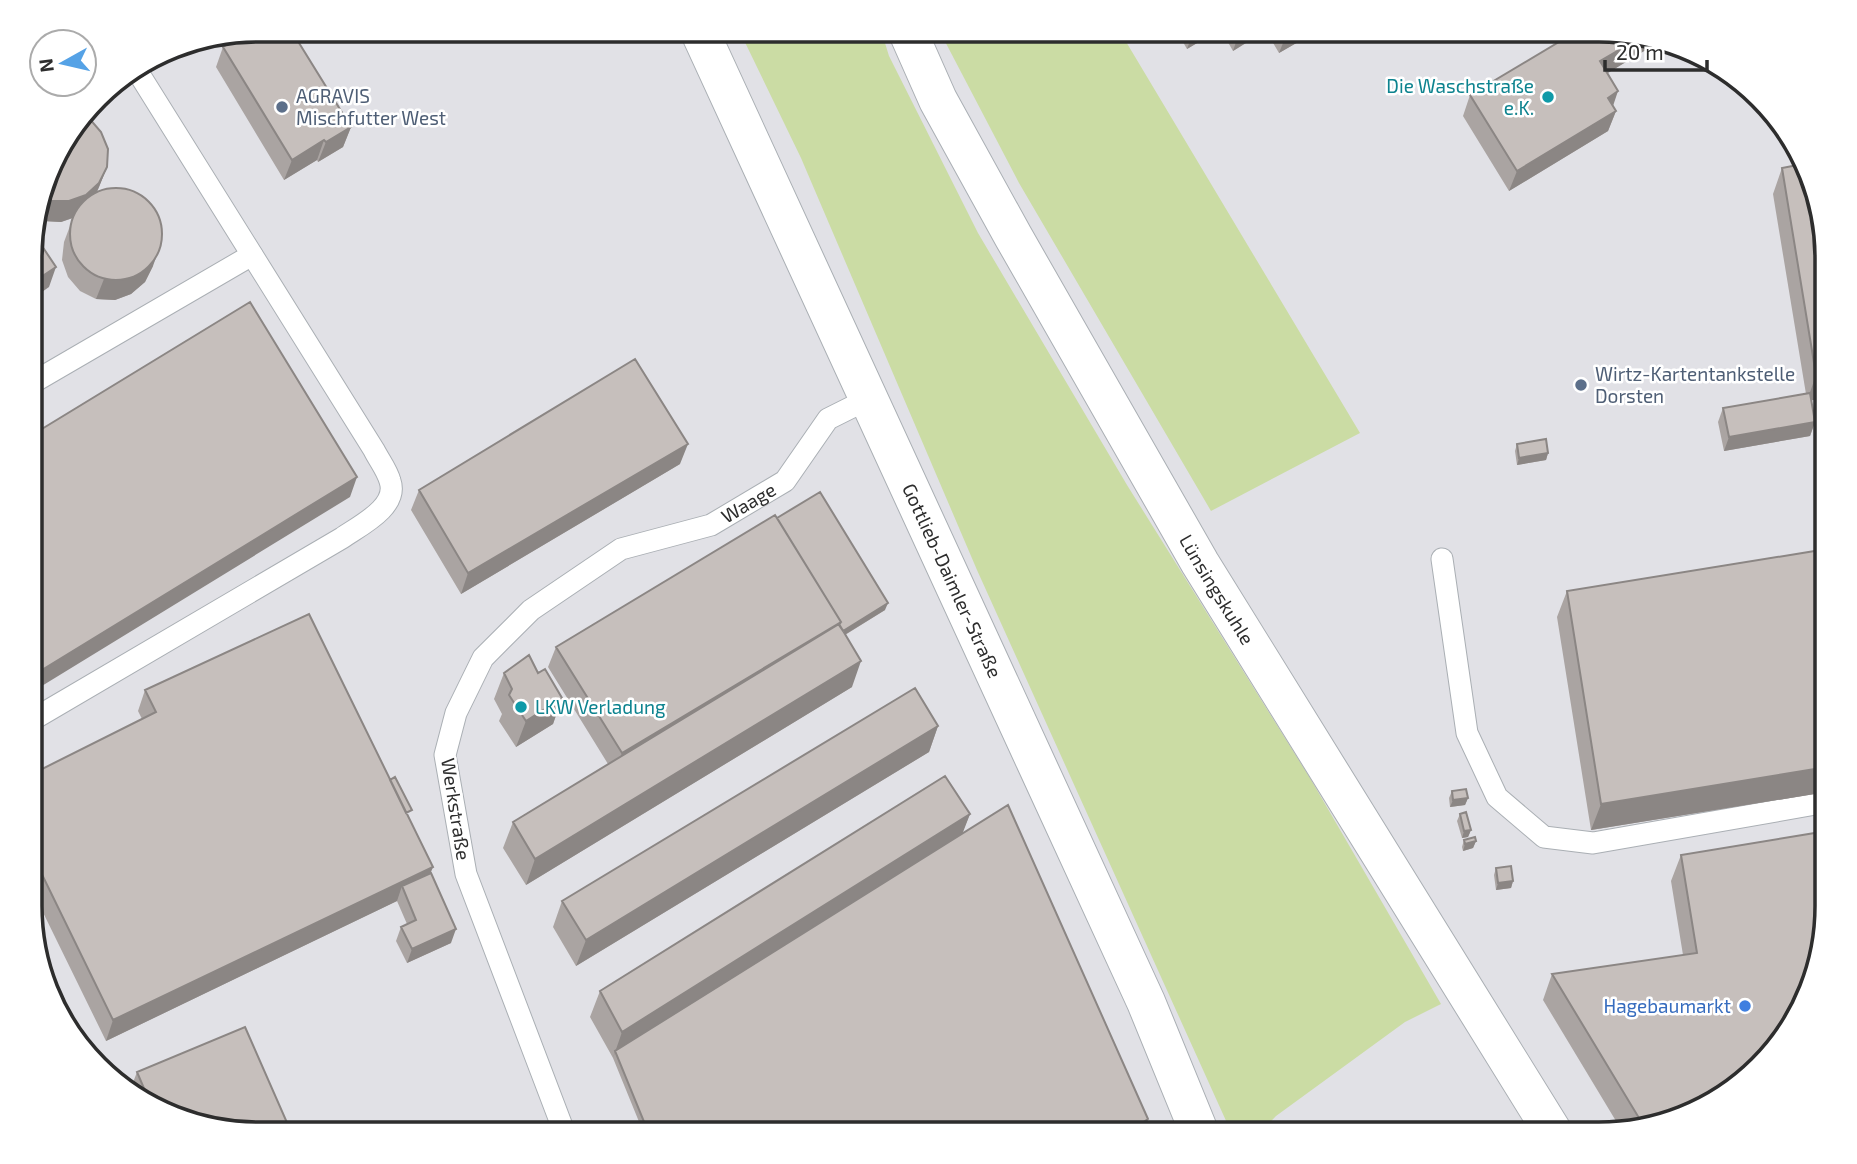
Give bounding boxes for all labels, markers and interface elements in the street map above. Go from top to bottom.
north arrow [28,28,98,98]
scale bar [1605,28,1706,72]
text: 20 m [1616,39,1664,64]
text: N [33,57,58,74]
place label: Die Waschstraße e.K. [1386,74,1534,119]
place label: AGRAVIS Mischfutter West [296,84,446,129]
marker: Die Waschstraße e.K. [1540,89,1556,105]
marker: AGRAVIS Mischfutter West [274,99,290,115]
place label: Wirtz-Kartentankstelle Dorsten [1595,362,1795,407]
marker: Wirtz-Kartentankstelle Dorsten [1573,377,1589,393]
street label: Waage [717,477,780,527]
street label: Gottlieb-Daimler-Straße [898,480,1007,681]
street label: Lünsingskuhle [1175,530,1260,649]
place label: LKW Verladung [535,695,666,718]
marker: LKW Verladung [513,699,529,715]
street label: Werkstraße [437,756,476,862]
place label: Hagebaumarkt [1603,994,1731,1017]
marker: Hagebaumarkt [1737,998,1753,1014]

